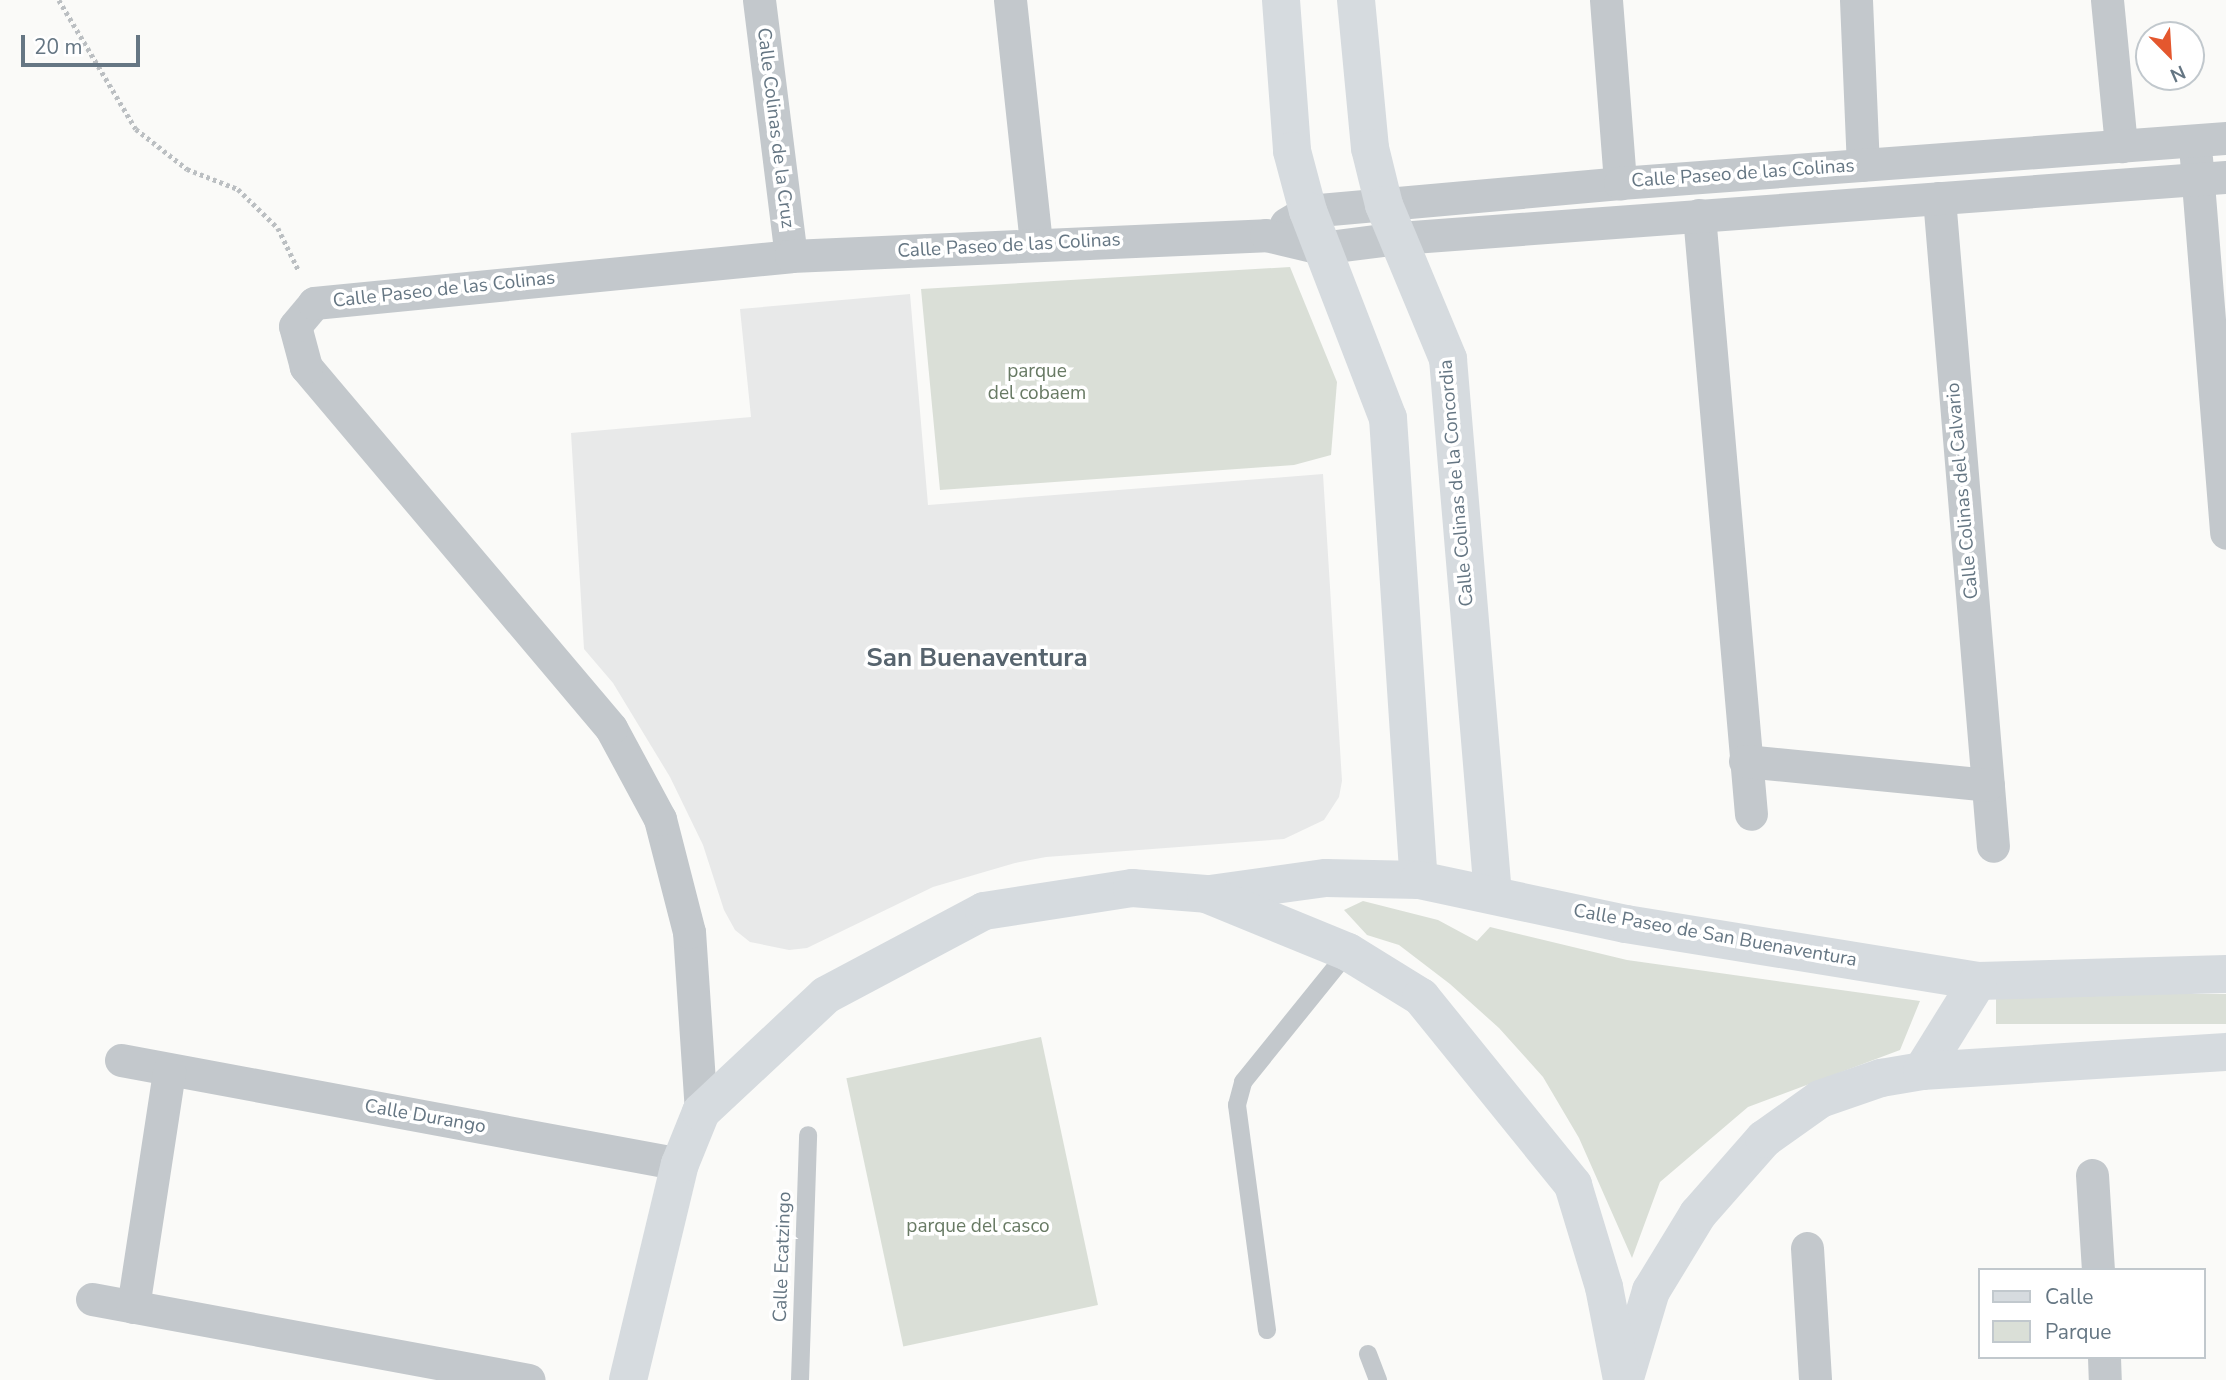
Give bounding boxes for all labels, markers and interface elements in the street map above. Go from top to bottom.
scale bar [24,21,144,65]
north arrow [2135,21,2205,91]
street label: Calle Colinas de la Cruz [751,26,799,230]
text: 20 m [34,33,83,61]
text: N [2166,59,2190,88]
street label: Calle Paseo de las Colinas [1631,155,1855,193]
street label: Calle Paseo de las Colinas [897,229,1121,263]
street label: Calle Paseo de las Colinas [332,267,556,313]
street label: Calle Colinas de la Concordia [1435,359,1479,607]
park label: parque del cobaem [988,361,1086,405]
street label: Calle Colinas del Calvario [1942,382,1984,600]
district label: San Buenaventura [866,642,1088,674]
street label: Calle Paseo de San Buenaventura [1571,900,1859,972]
street label: Calle Durango [363,1095,487,1139]
street label: Calle Ecatzingo [769,1191,797,1323]
park label: parque del casco [906,1216,1050,1238]
legend [1978,1268,2205,1359]
text: Calle [2045,1283,2093,1311]
text: Parque [2045,1318,2112,1346]

